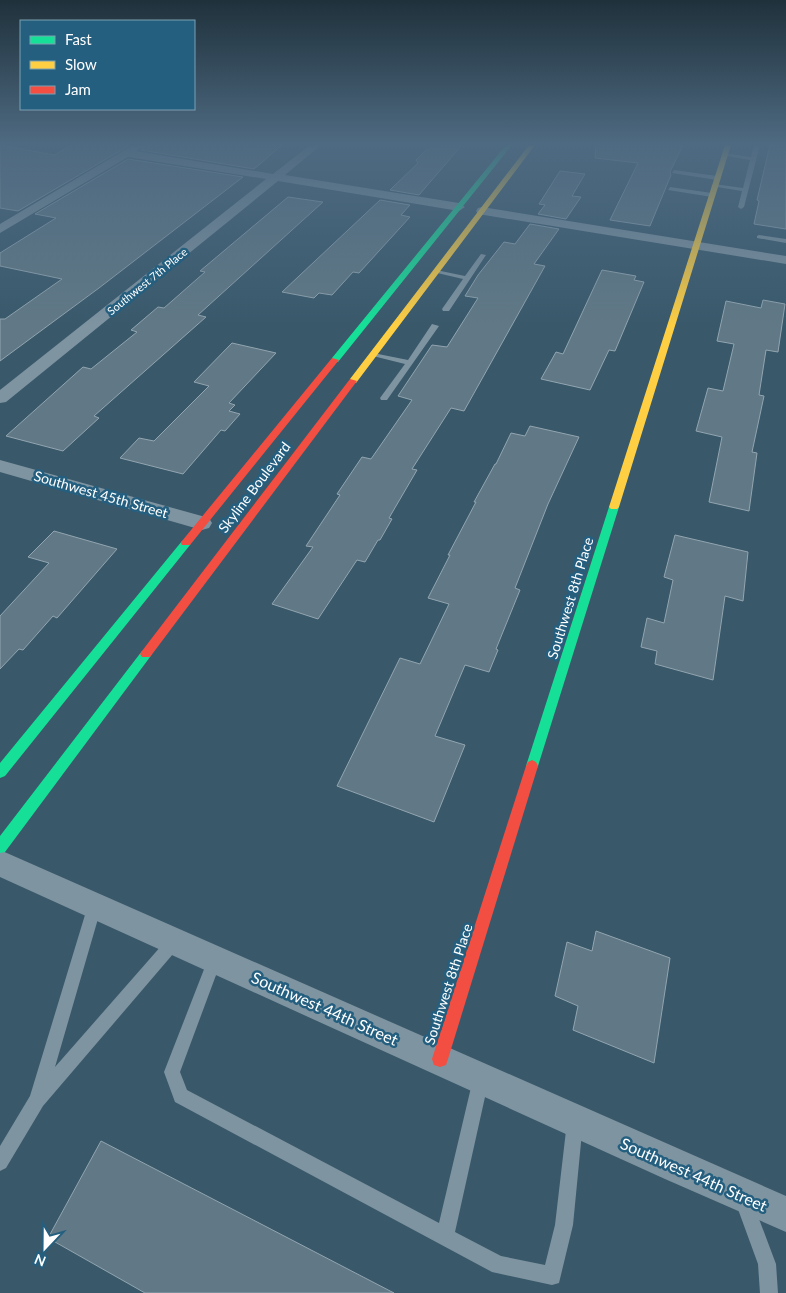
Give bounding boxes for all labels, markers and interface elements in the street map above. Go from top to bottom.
legend [20,20,195,110]
text: Fast [65,30,92,48]
text: Slow [65,55,97,73]
text: Jam [65,80,91,98]
street label: Southwest 7th Place [104,245,190,317]
street label: Skyline Boulevard [214,438,294,536]
street label: Southwest 45th Street [32,467,170,521]
street label: Southwest 8th Place [543,535,597,661]
street label: Southwest 8th Place [420,921,476,1047]
street label: Southwest 44th Street [249,967,401,1049]
street label: Southwest 44th Street [618,1133,770,1215]
north arrow [20,1223,70,1273]
text: N [32,1251,48,1270]

